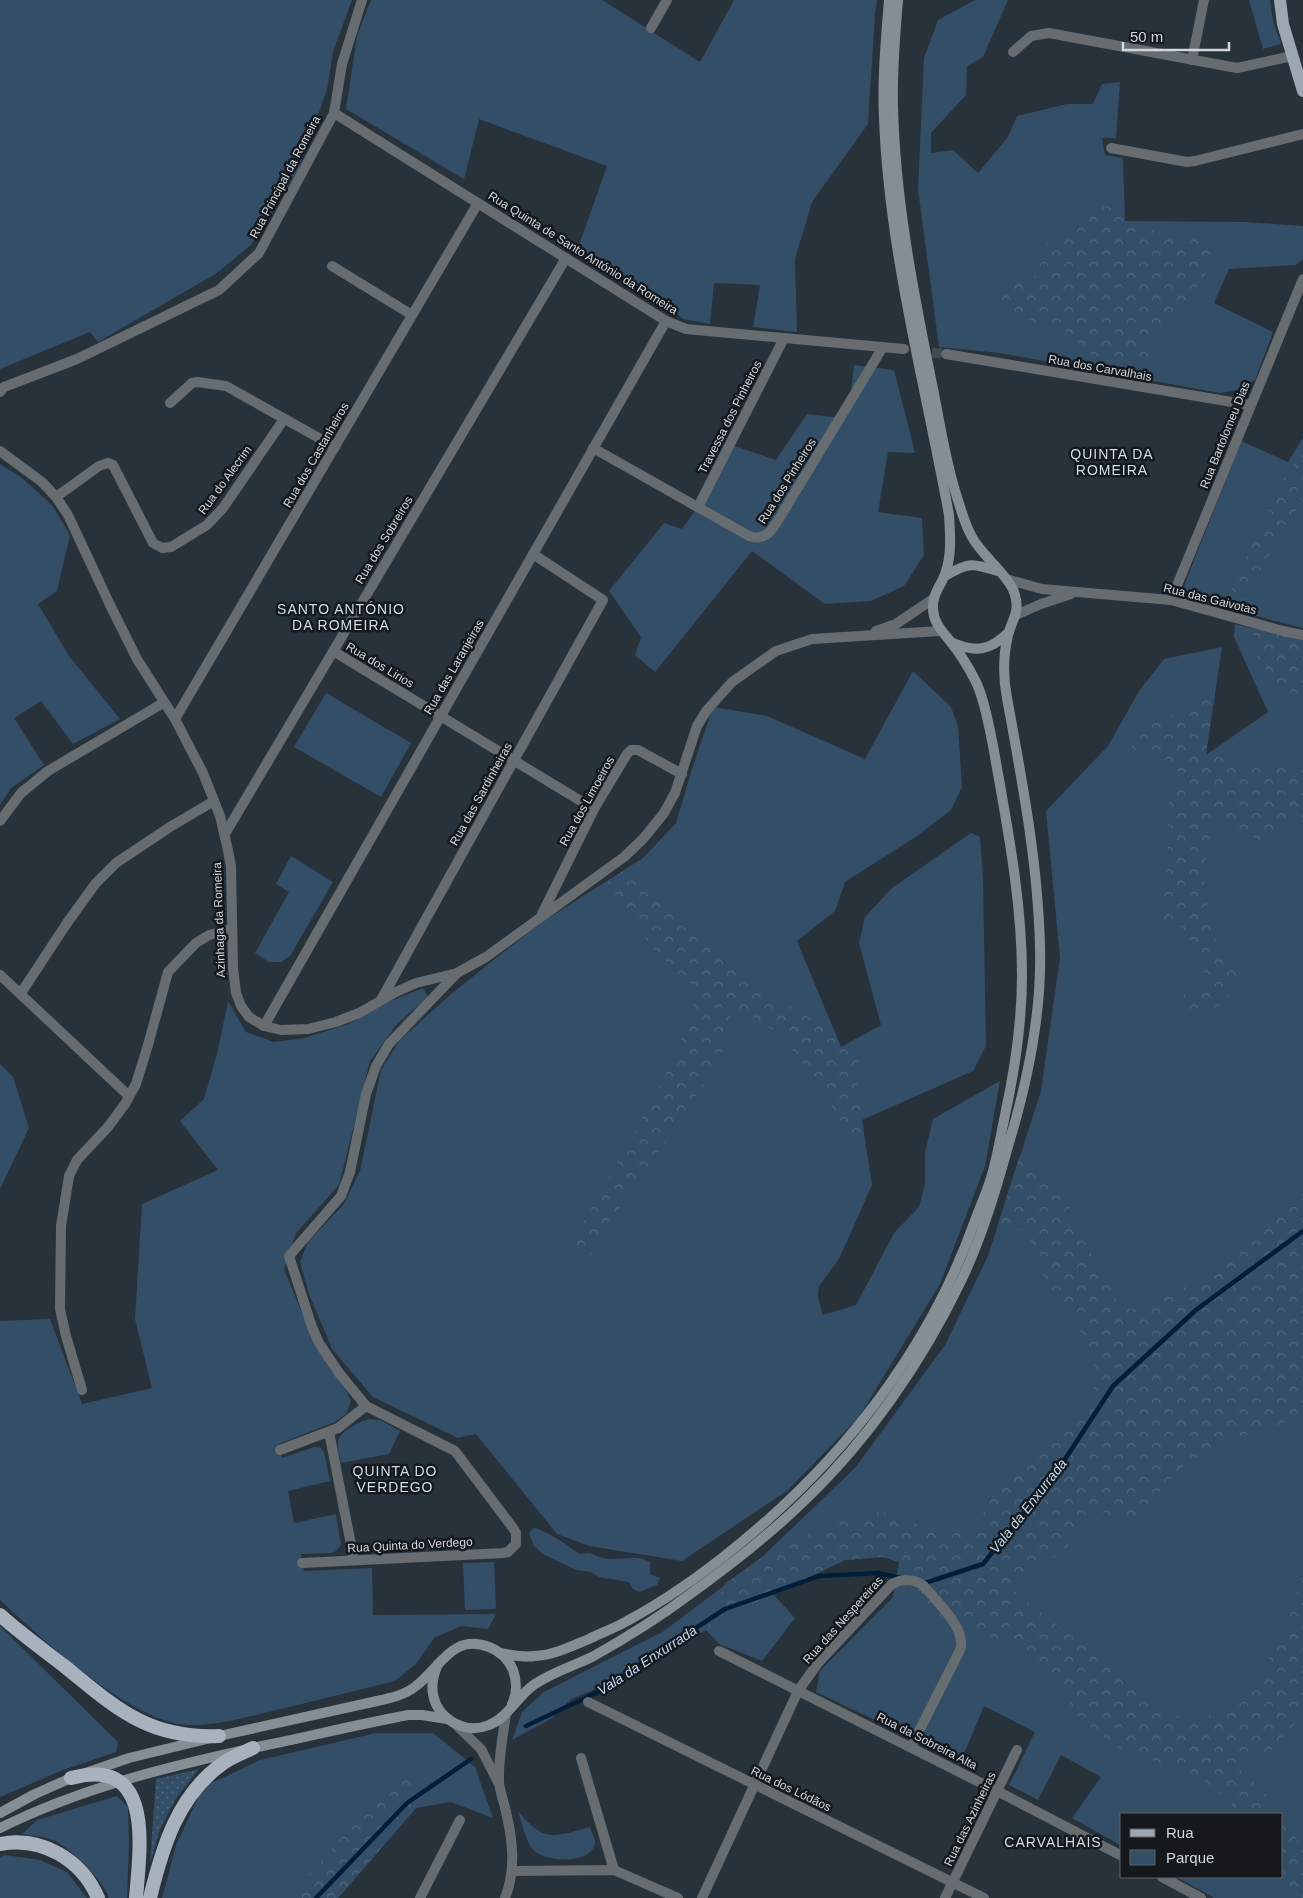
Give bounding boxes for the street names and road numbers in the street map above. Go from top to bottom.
street label: Rua Principal da Romeira [247,113,323,241]
street label: Rua Quinta de Santo António da Romeira [486,189,681,318]
street label: Rua dos Carvalhais [1047,352,1153,384]
street label: Travessa dos Pinheiros [695,358,765,476]
street label: Rua Bartolomeu Dias [1197,379,1253,491]
street label: Rua dos Castanheiros [280,400,352,510]
street label: Rua dos Pinheiros [755,436,819,526]
street label: Rua do Alecrim [195,443,255,517]
street label: Rua dos Sobreiros [352,494,416,586]
street label: Rua das Gaivotas [1162,581,1258,617]
street label: Rua das Laranjeiras [421,617,487,717]
street label: Rua dos Lirios [344,639,416,691]
street label: Rua das Sardinheiras [447,740,515,848]
street label: Rua dos Limoeiros [557,754,617,848]
street label: Azinhaga da Romeira [210,862,228,978]
street label: Rua Quinta do Verdego [347,1535,473,1555]
street label: Rua das Nespereiras [800,1573,886,1667]
street label: Rua da Sobreira Alta [874,1710,980,1773]
street label: Rua dos Lódãos [749,1764,833,1814]
street label: Rua das Azinheiras [941,1769,999,1869]

